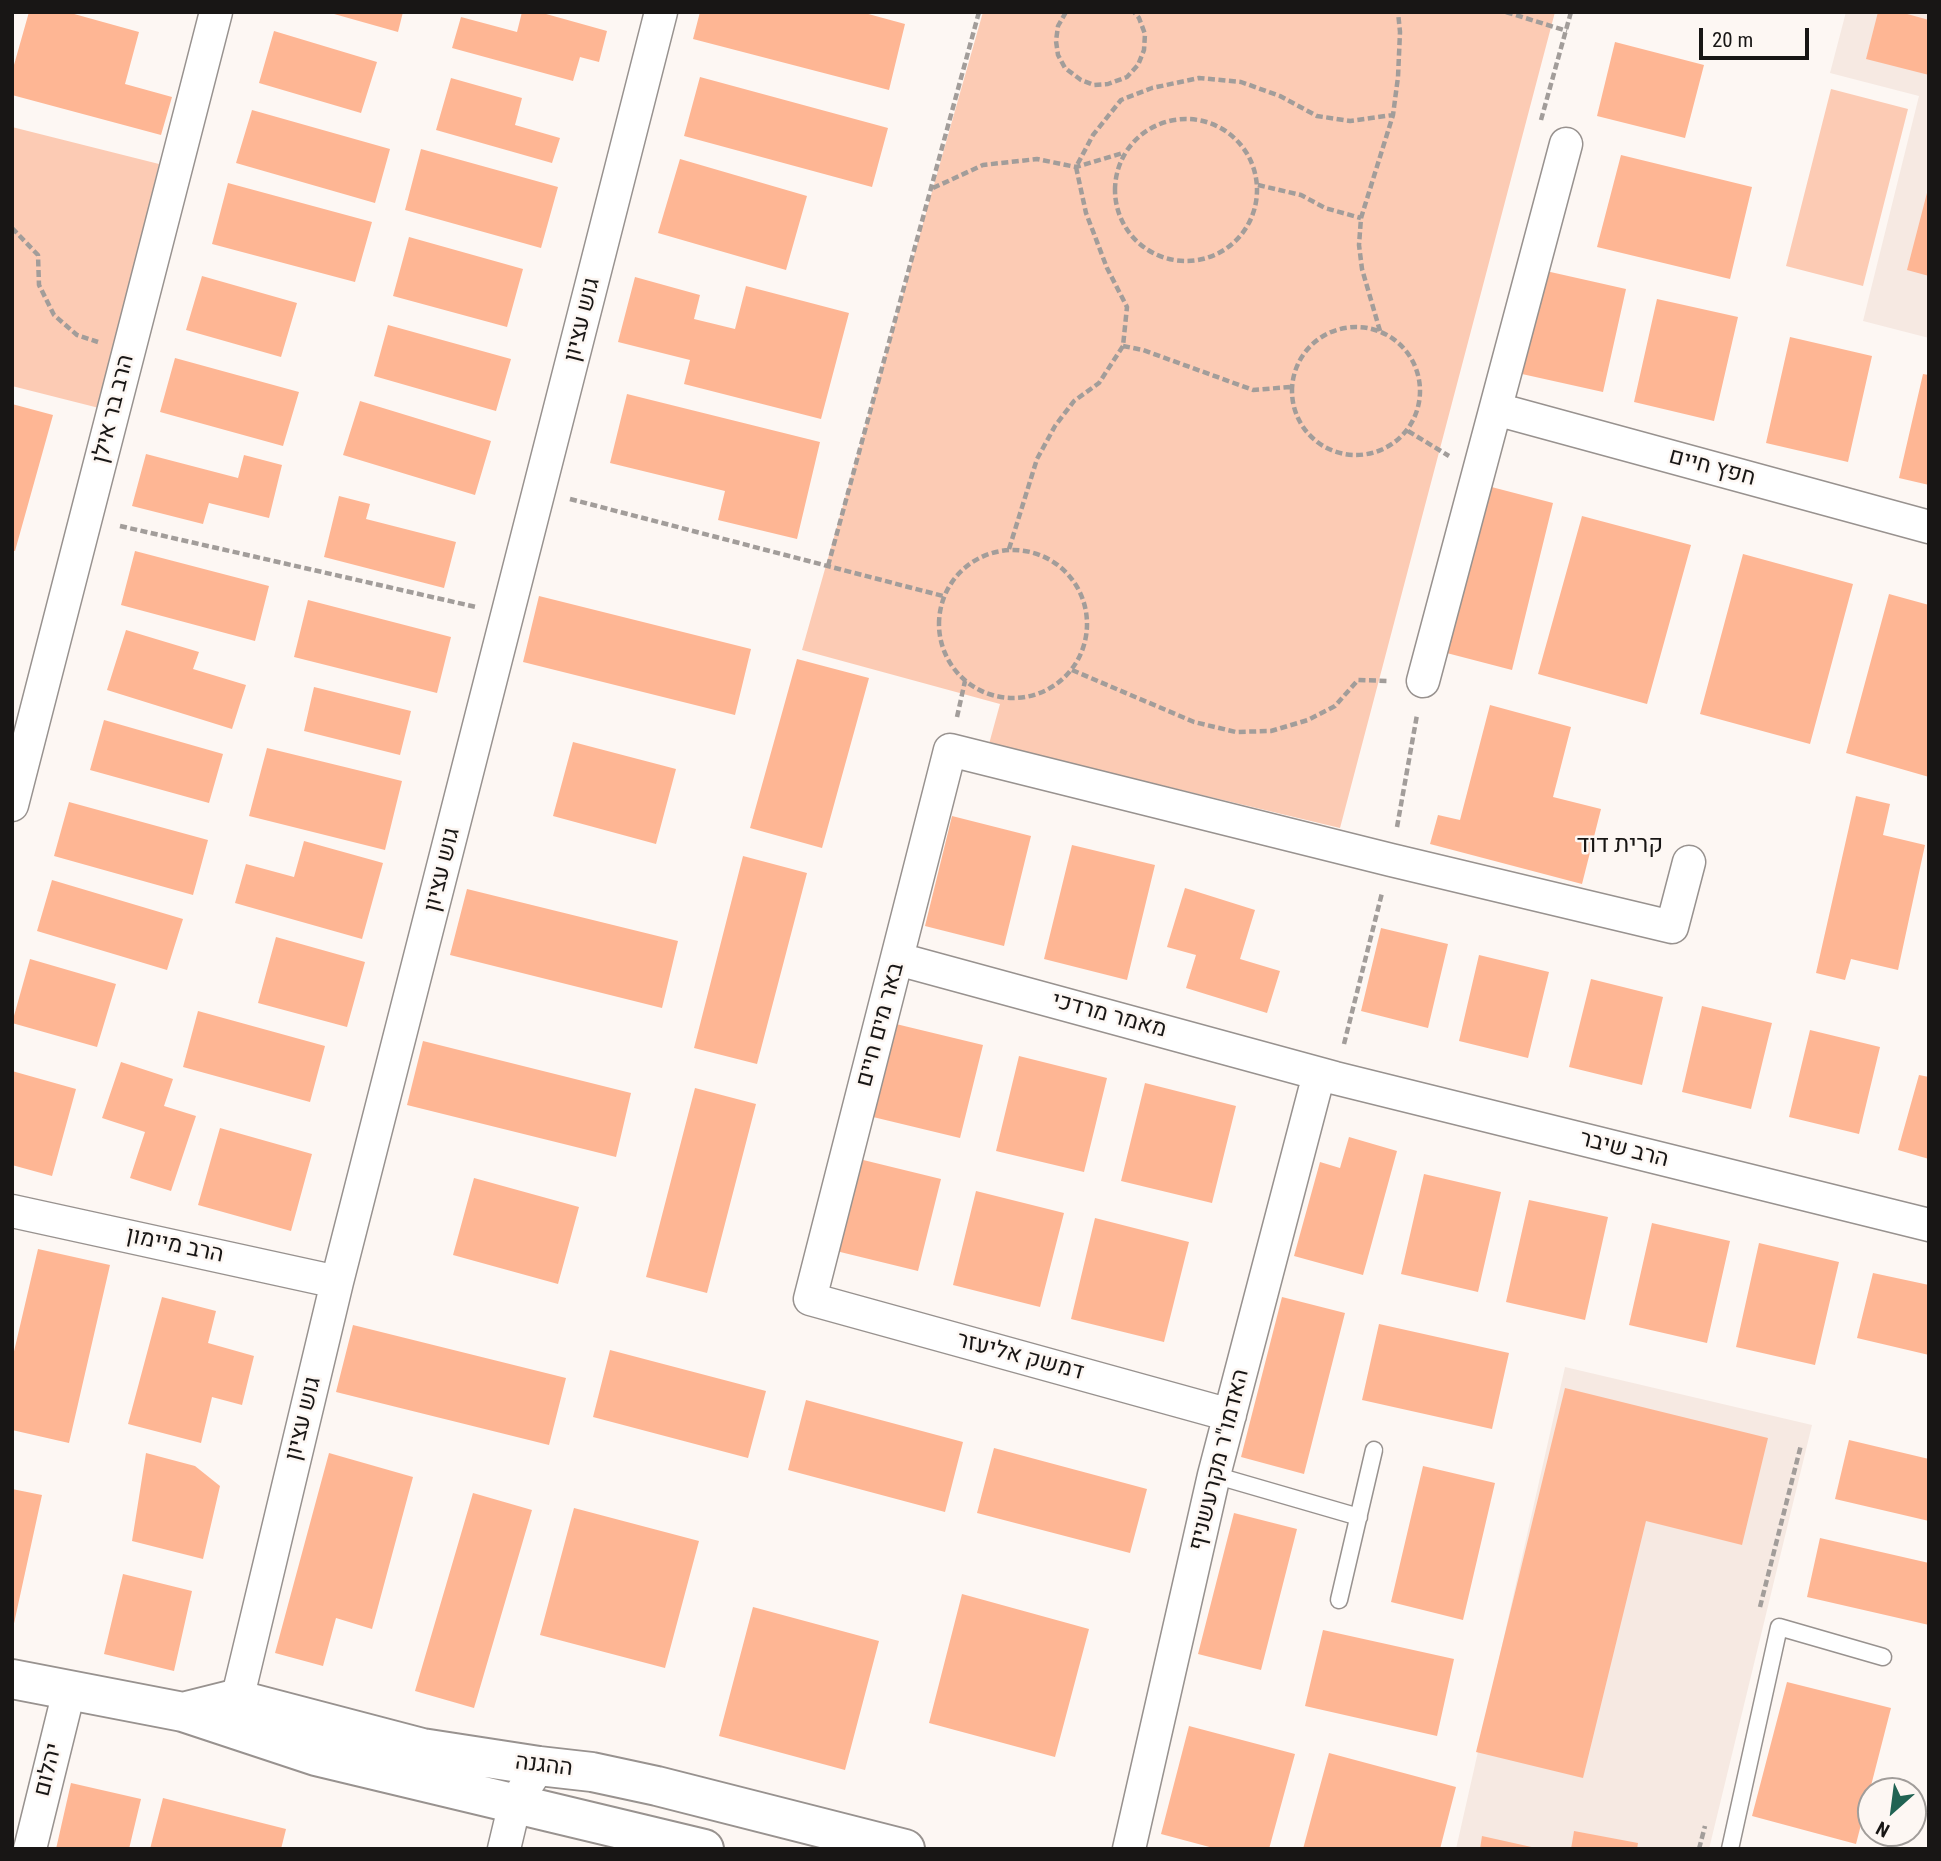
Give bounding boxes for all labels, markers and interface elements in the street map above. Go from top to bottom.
scale bar [1703,14,1813,58]
text: 20 m [1712,28,1753,52]
street label: גוש עציון [559,275,607,365]
street label: הרב בר אילן [87,352,141,466]
street label: חפץ חיים [1666,443,1758,493]
street label: גוש עציון [419,825,467,915]
district label: קרית דוד [1577,832,1663,860]
street label: באר מים חיים [851,960,911,1090]
street label: מאמר מרדכי [1049,987,1169,1045]
street label: הרב שיבר [1577,1126,1671,1174]
street label: הרב מיימון [124,1222,226,1270]
street label: דמשק אליעזר [953,1327,1087,1387]
street label: האדמו"ר מקרעשניף [1184,1366,1256,1554]
street label: גוש עציון [280,1374,328,1464]
street label: יהלום [29,1741,69,1799]
street label: ההגנה [514,1749,574,1783]
north arrow [1857,1777,1927,1847]
text: N [1872,1816,1893,1842]

